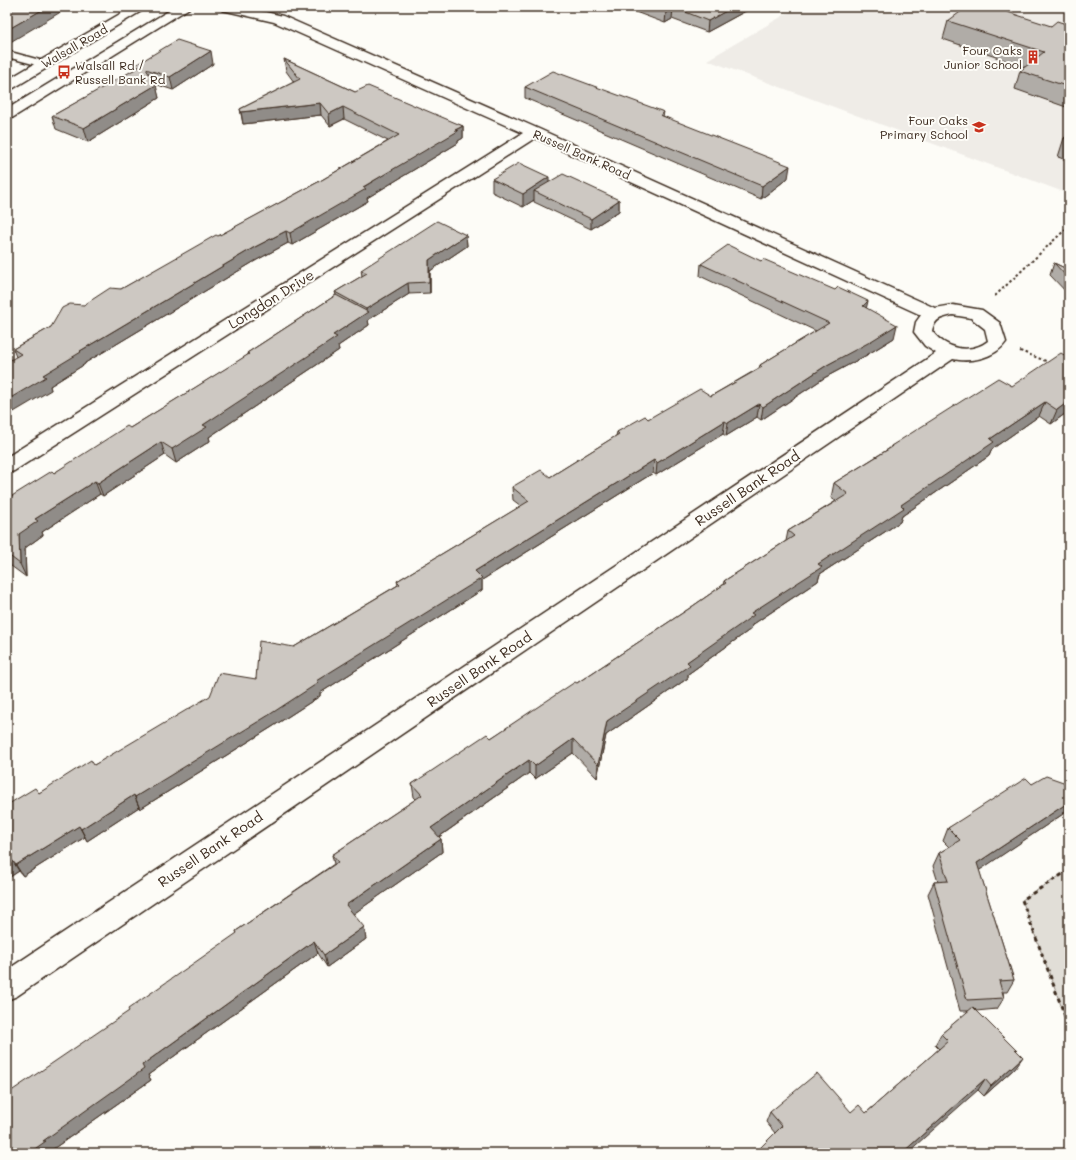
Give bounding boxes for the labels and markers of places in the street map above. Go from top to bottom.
place label: Four Oaks Junior School [944,42,1022,72]
building icon: Four Oaks Junior School [1025,49,1041,65]
place label: Walsall Rd / Russell Bank Rd [75,57,166,87]
bus stop icon: Walsall Rd / Russell Bank Rd [56,64,72,80]
place label: Four Oaks Primary School [880,112,968,142]
school or university icon: Four Oaks Primary School [971,119,987,135]

